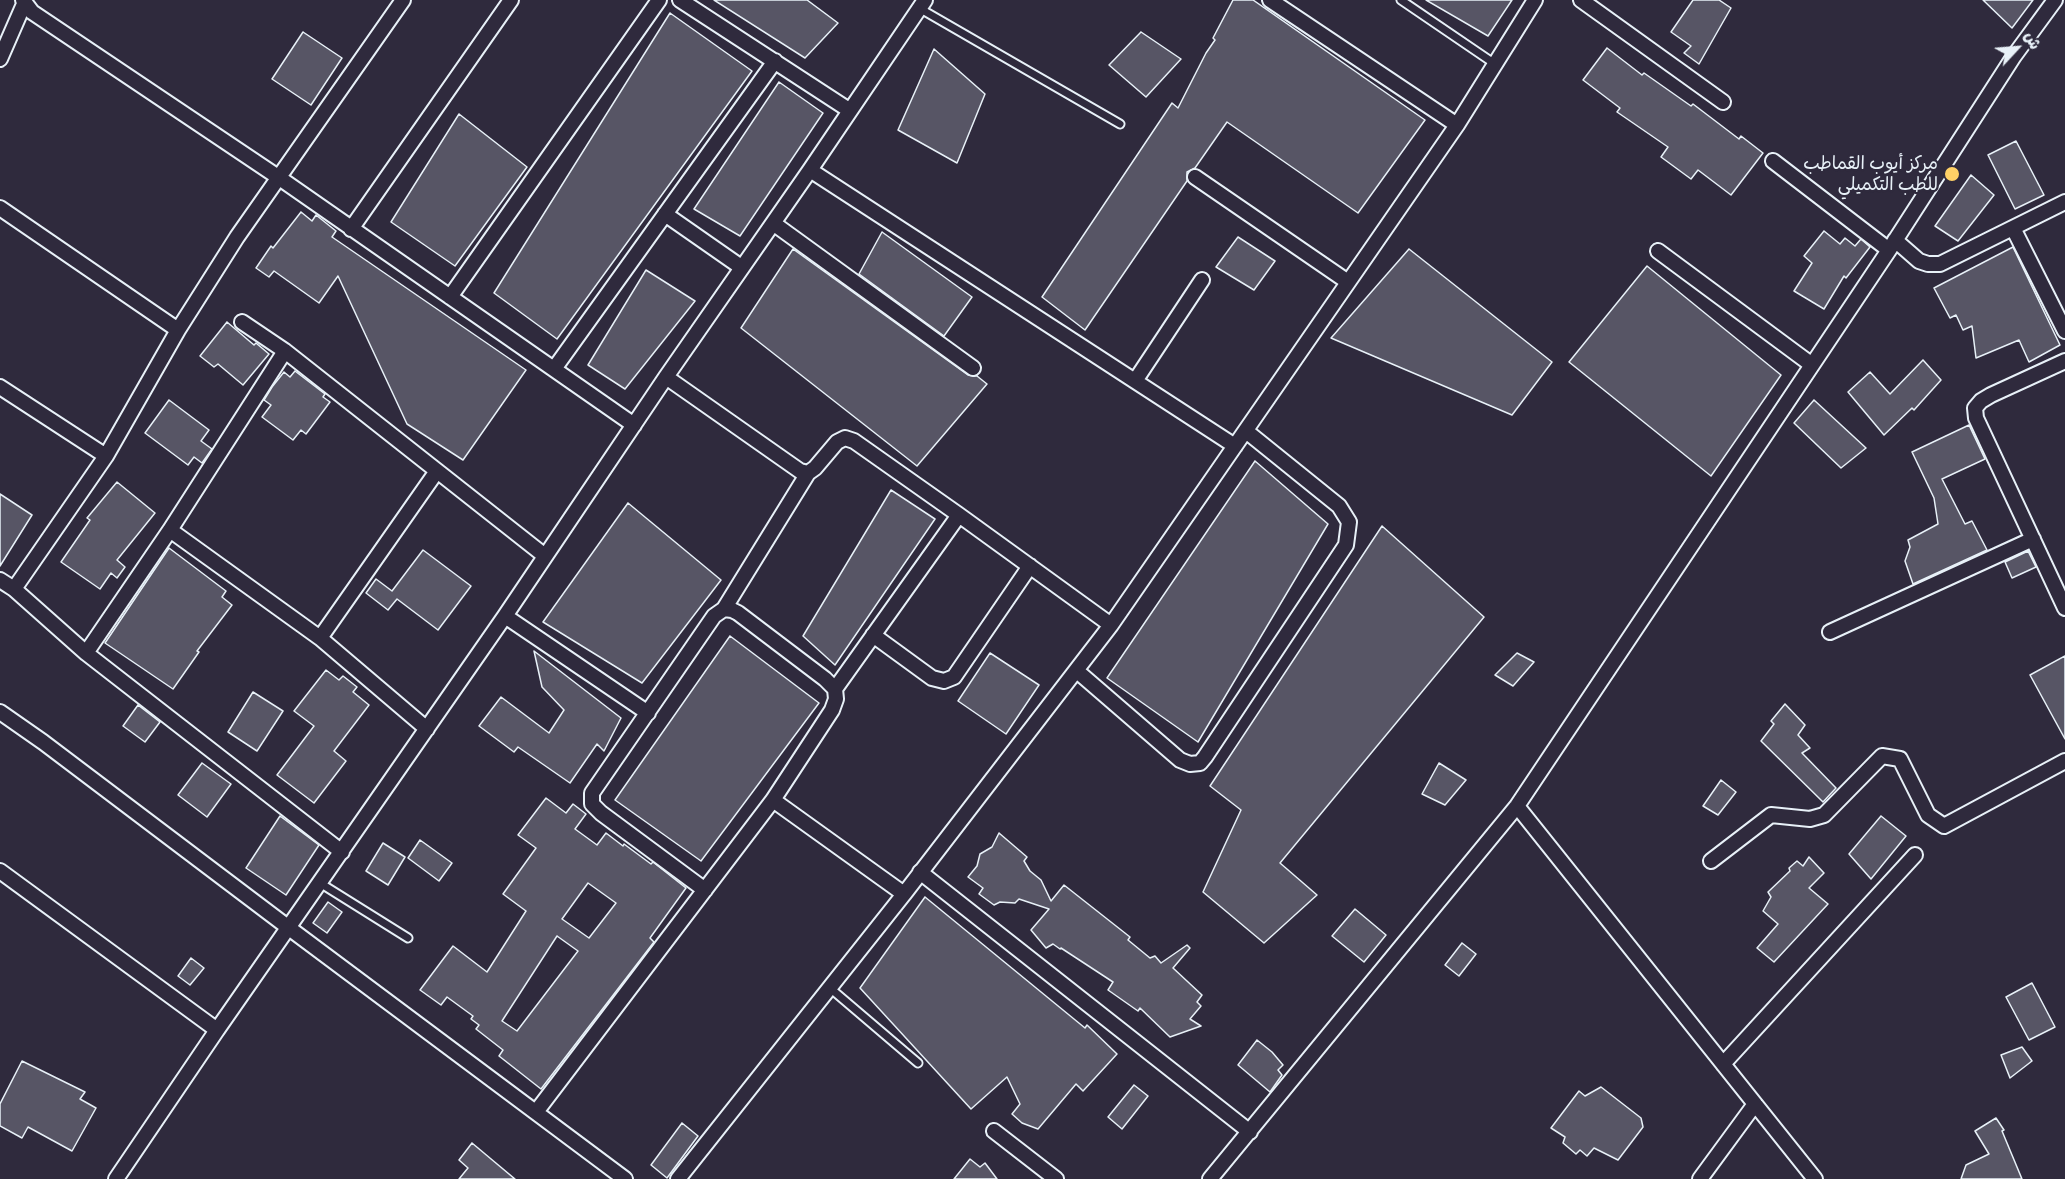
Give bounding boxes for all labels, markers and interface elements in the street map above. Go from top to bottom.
north arrow [1987,18,2047,78]
text: ش [2020,28,2046,52]
place label: مركز أيوب القماطب للطب التكميلي [1803,153,1938,195]
marker: مركز أيوب القماطب للطب التكميلي [1943,165,1961,183]

